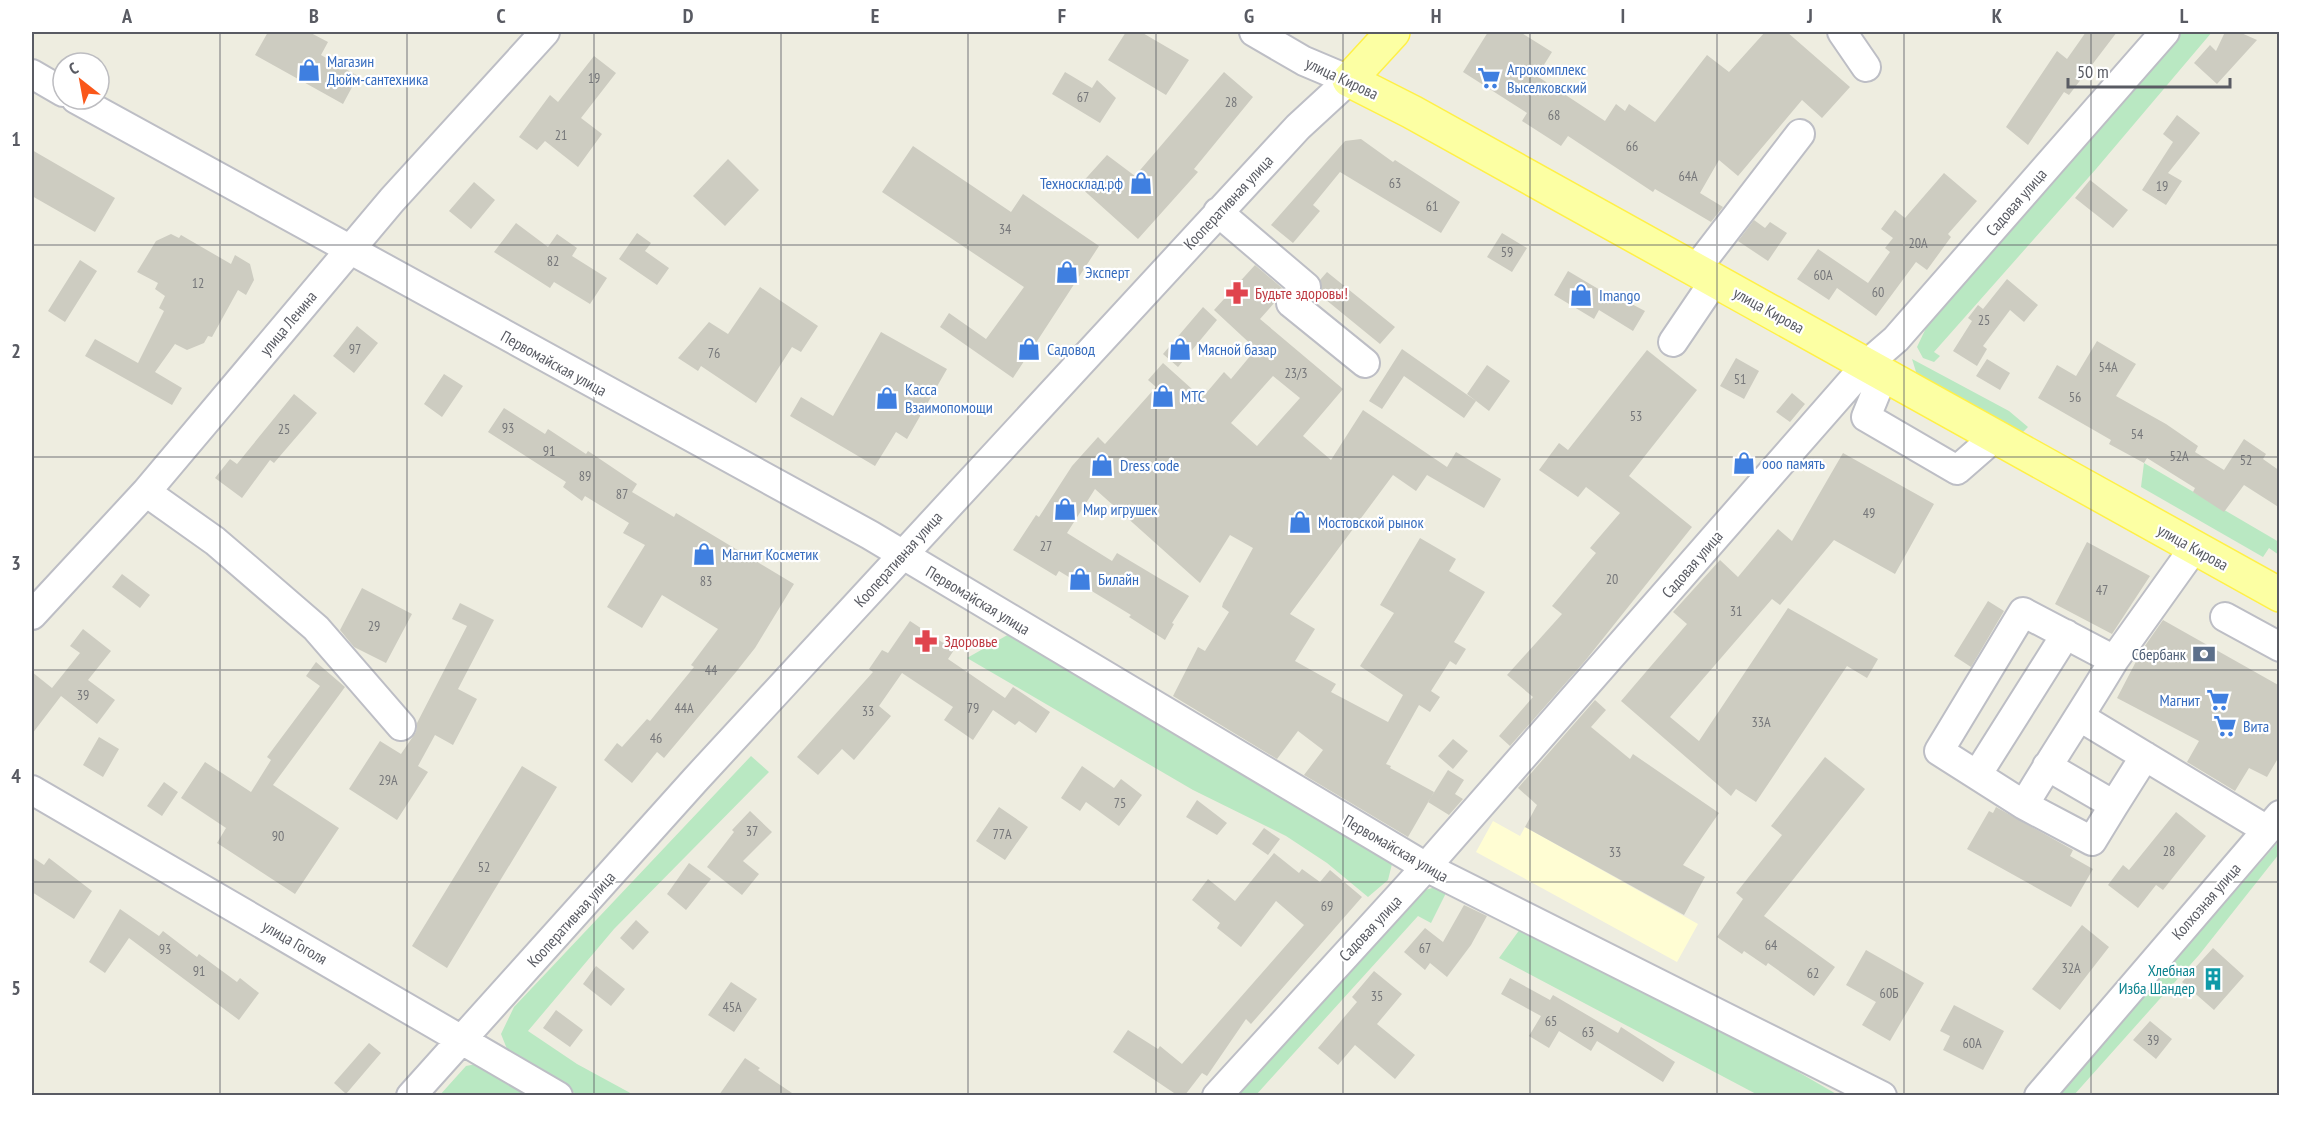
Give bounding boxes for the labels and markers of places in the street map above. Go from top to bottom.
place label: Магазин Дюйм-сантехника [327,51,428,89]
shop icon: Магазин Дюйм-сантехника [296,57,322,83]
place label: Агрокомплекс Выселковский [1507,59,1587,97]
supermarket icon: Агрокомплекс Выселковский [1476,65,1502,91]
shop icon: Техносклад.рф [1128,170,1154,196]
place label: Техносклад.рф [1040,173,1123,193]
shop icon: Эксперт [1054,259,1080,285]
place label: Эксперт [1085,262,1130,282]
pharmacy icon: Будьте здоровы! [1224,280,1250,306]
shop icon: Imango [1568,282,1594,308]
place label: Будьте здоровы! [1255,283,1348,303]
place label: Imango [1599,285,1640,305]
shop icon: Садовод [1016,336,1042,362]
shop icon: Мясной базар [1167,336,1193,362]
place label: Садовод [1047,339,1095,359]
place label: Мясной базар [1198,339,1277,359]
place label: Касса Взаимопомощи [905,379,993,417]
shop icon: МТС [1150,383,1176,409]
shop icon: Касса Взаимопомощи [874,385,900,411]
place label: МТС [1181,386,1205,406]
shop icon: ооо память [1731,450,1757,476]
shop icon: Dress code [1089,452,1115,478]
place label: ооо память [1762,453,1825,473]
place label: Dress code [1120,455,1179,475]
shop icon: Мир игрушек [1052,496,1078,522]
place label: Мир игрушек [1083,499,1158,519]
shop icon: Мостовской рынок [1287,509,1313,535]
place label: Мостовской рынок [1318,512,1424,532]
shop icon: Магнит Косметик [691,541,717,567]
place label: Магнит Косметик [722,544,819,564]
shop icon: Билайн [1067,566,1093,592]
place label: Билайн [1098,569,1139,589]
pharmacy icon: Здоровье [913,628,939,654]
place label: Здоровье [944,631,998,651]
bank icon: Сбербанк [2191,641,2217,667]
place label: Сбербанк [2132,644,2187,664]
supermarket icon: Магнит [2205,687,2231,713]
place label: Магнит [2160,690,2201,710]
supermarket icon: Вита [2212,713,2238,739]
place label: Вита [2243,716,2269,736]
place label: Хлебная Изба Шандер [2119,960,2195,998]
building icon: Хлебная Изба Шандер [2200,966,2226,992]

